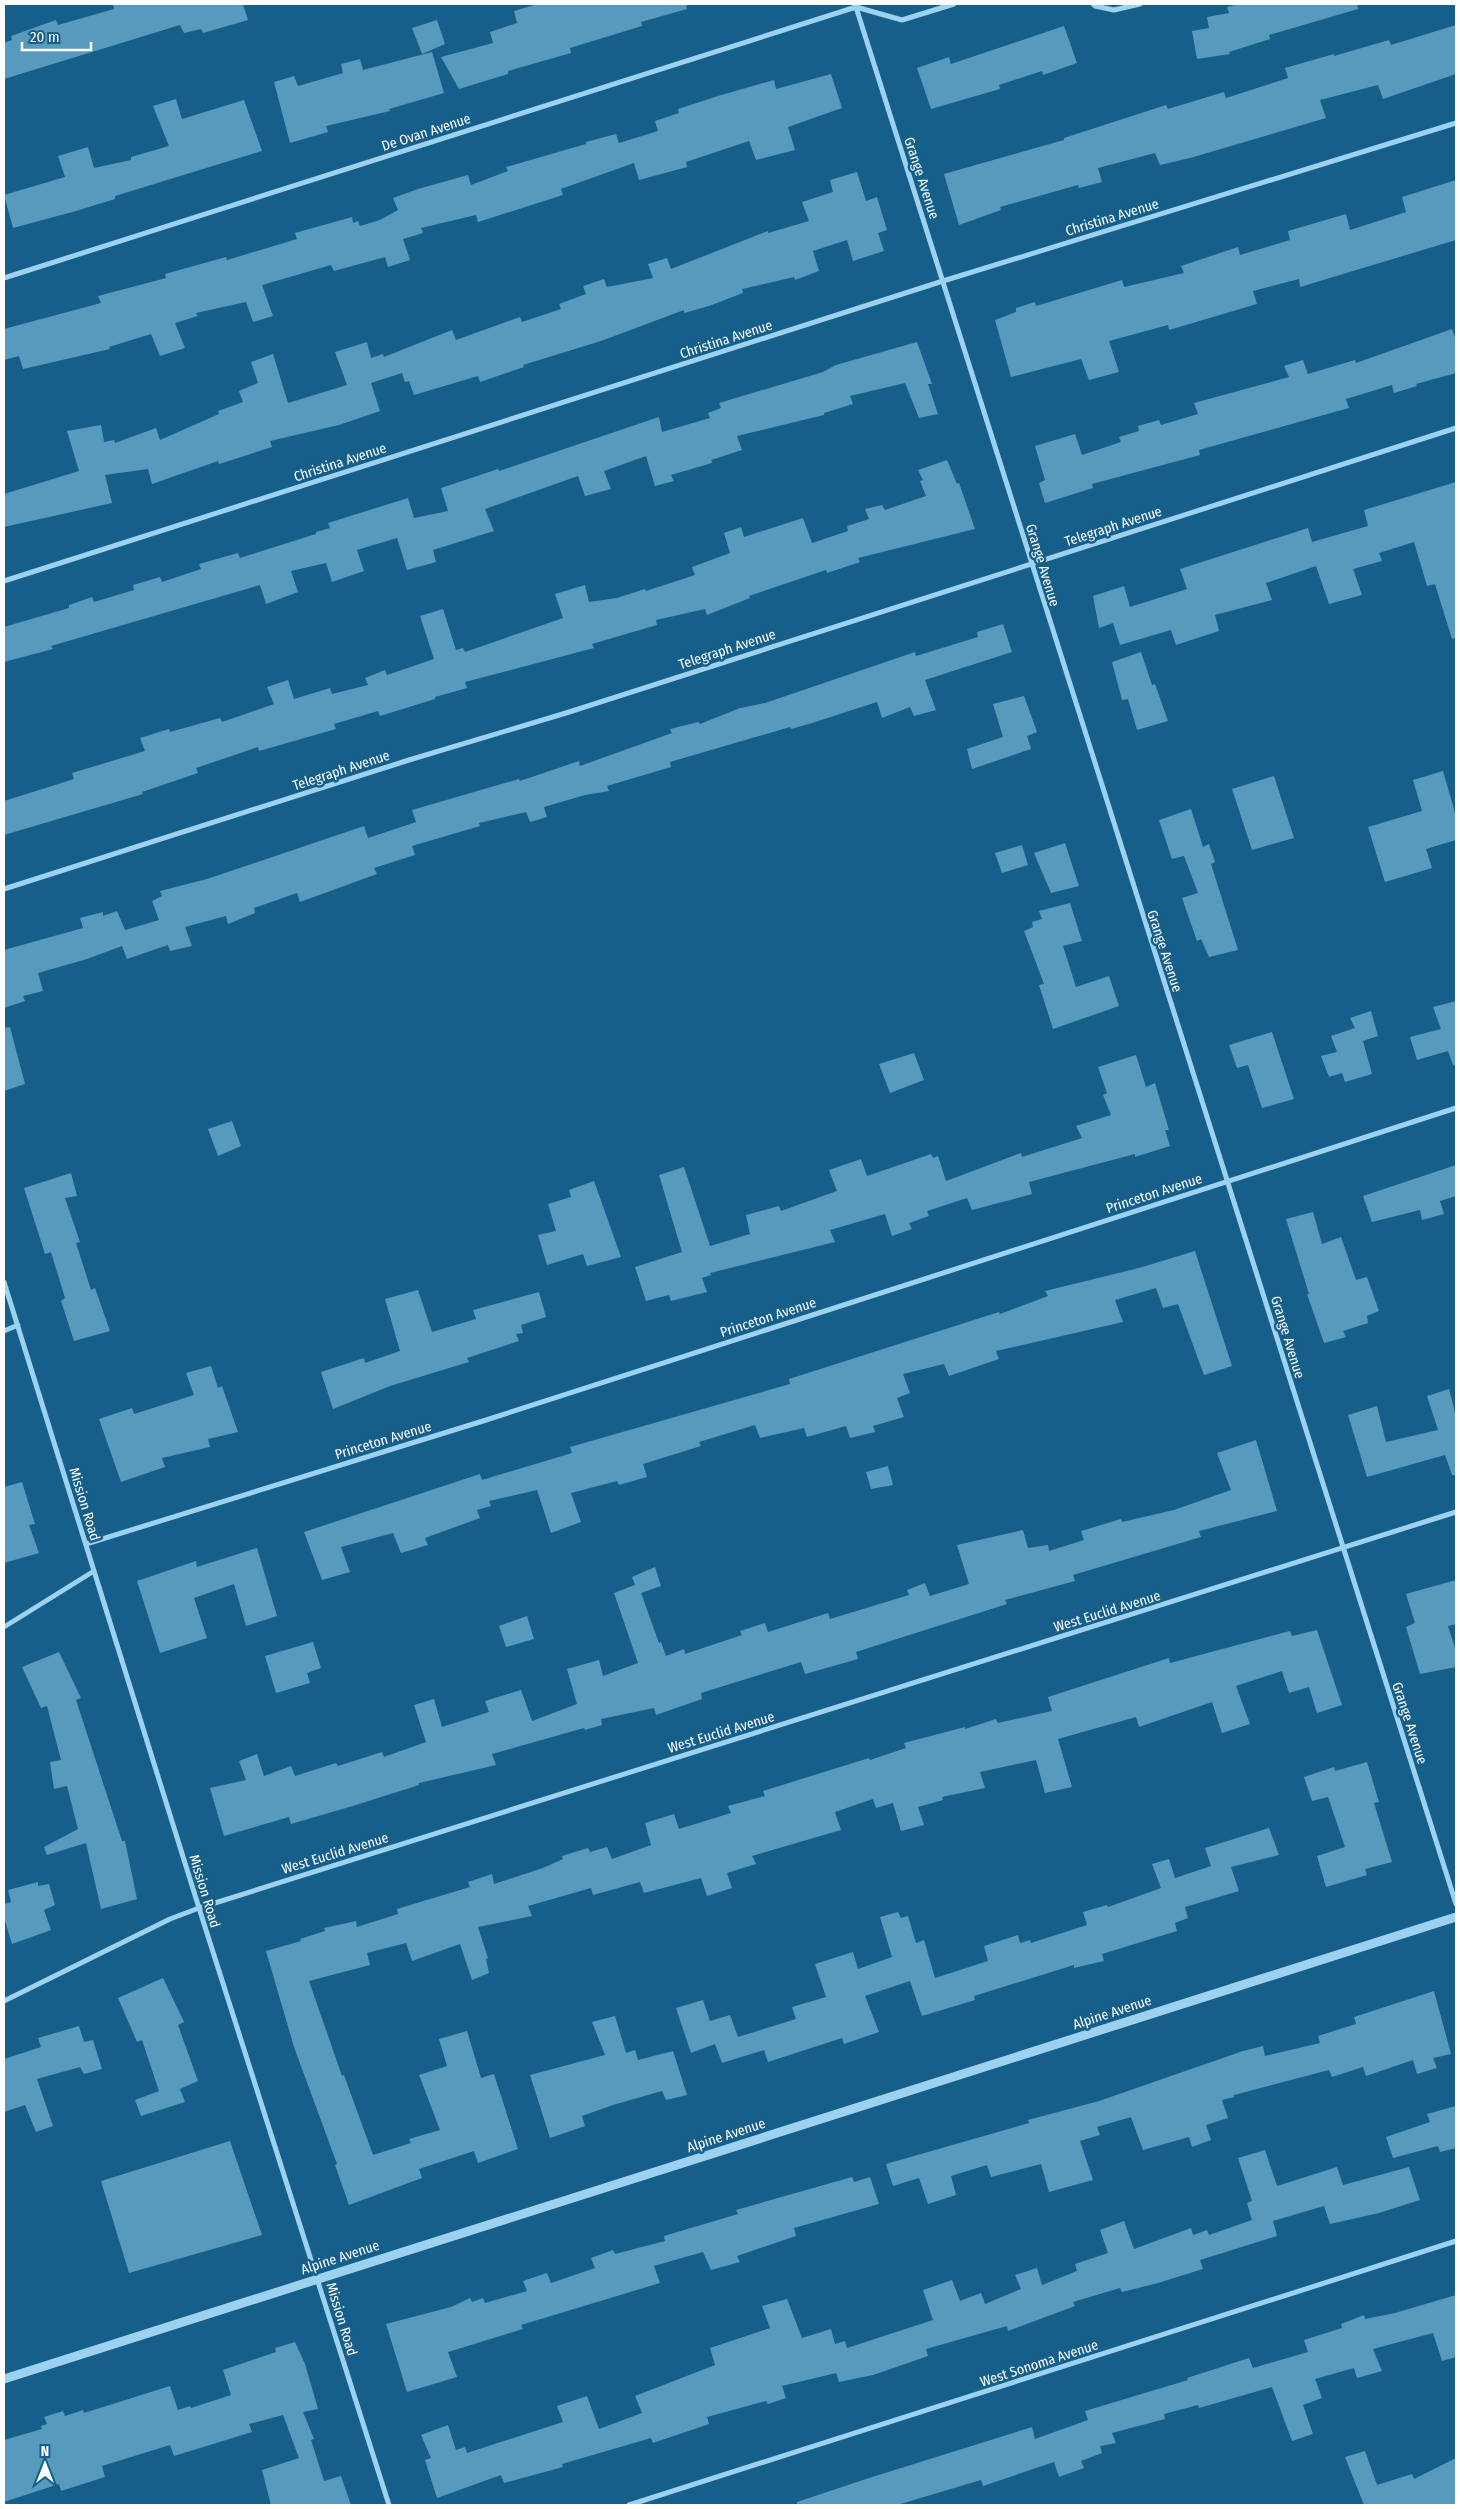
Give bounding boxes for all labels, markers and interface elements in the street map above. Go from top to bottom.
scale bar [22,20,91,52]
text: 20 m [30,28,60,46]
street label: De Ovan Avenue [379,110,473,155]
street label: Grange Avenue [900,135,943,221]
street label: Christina Avenue [1064,195,1161,240]
street label: Christina Avenue [678,316,775,362]
street label: Christina Avenue [292,439,389,485]
street label: Telegraph Avenue [1062,503,1164,550]
street label: Grange Avenue [1022,522,1063,609]
street label: Telegraph Avenue [676,626,778,673]
street label: Telegraph Avenue [290,747,392,794]
street label: Grange Avenue [1143,908,1186,994]
street label: Princeton Avenue [1104,1170,1204,1217]
street label: Princeton Avenue [718,1294,818,1341]
street label: Grange Avenue [1267,1294,1308,1381]
street label: Princeton Avenue [333,1418,433,1463]
street label: Mission Road [65,1465,104,1543]
street label: West Euclid Avenue [1052,1587,1163,1636]
street label: Grange Avenue [1388,1680,1431,1766]
street label: West Euclid Avenue [666,1708,777,1757]
street label: West Euclid Avenue [280,1829,391,1878]
street label: Mission Road [185,1852,224,1930]
street label: Alpine Avenue [1071,1992,1154,2033]
street label: Alpine Avenue [685,2115,768,2156]
street label: Alpine Avenue [299,2237,382,2278]
street label: Mission Road [322,2280,361,2358]
street label: West Sonoma Avenue [978,2336,1100,2391]
north arrow [20,2439,70,2489]
text: N [41,2443,49,2460]

